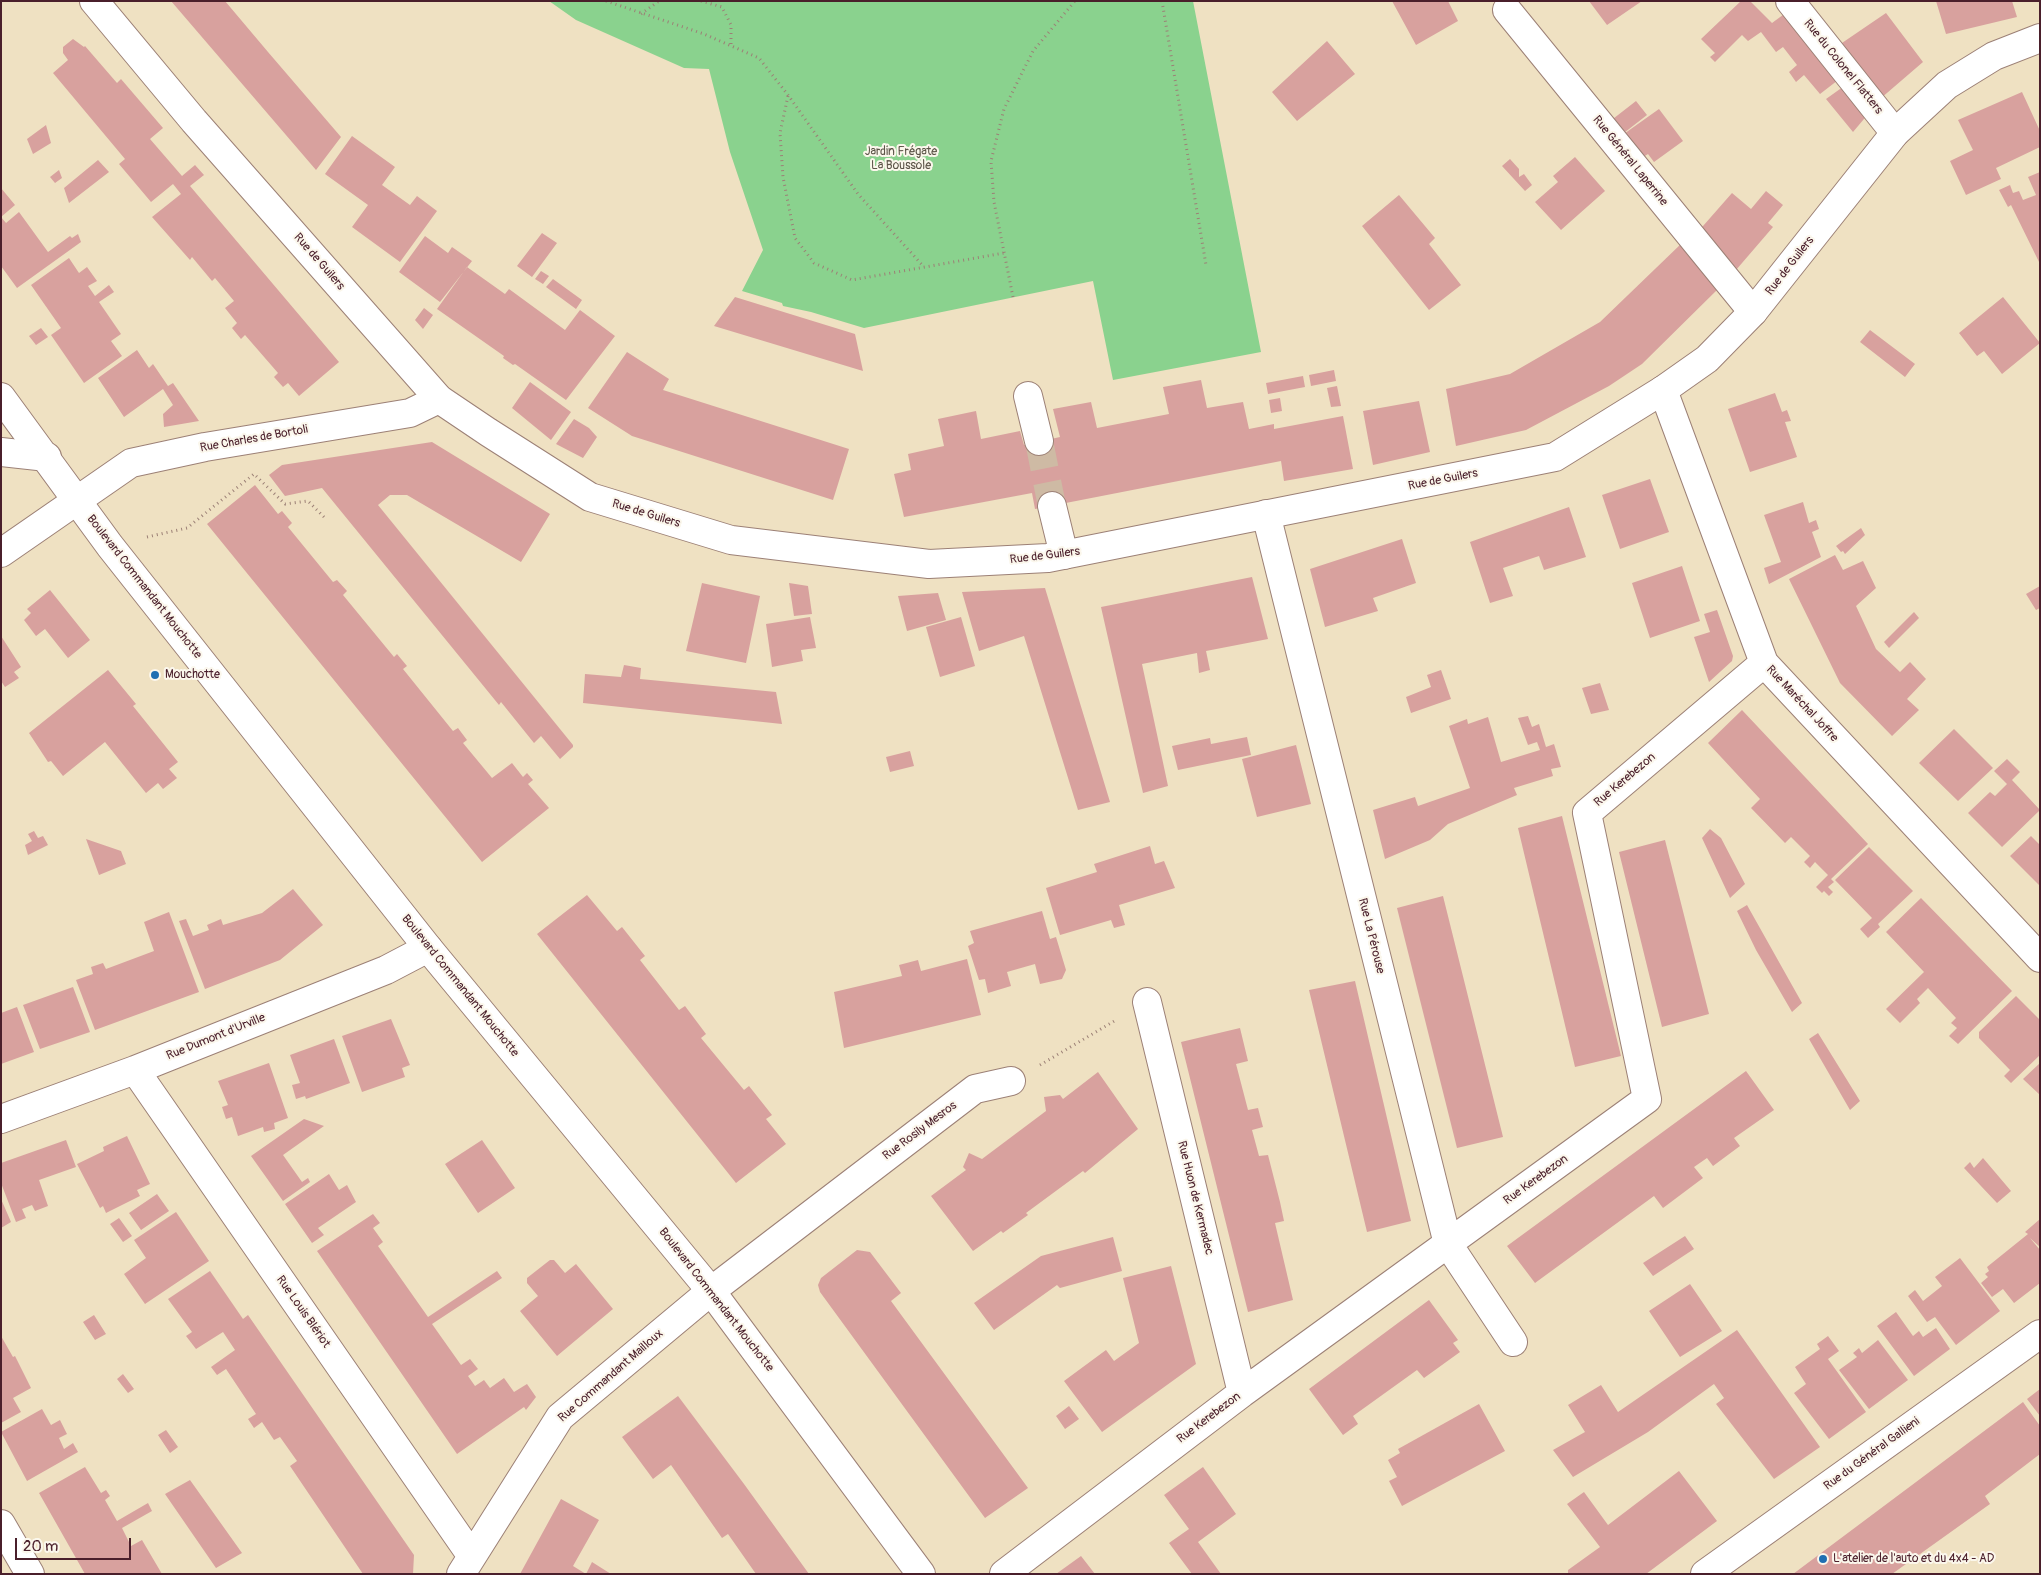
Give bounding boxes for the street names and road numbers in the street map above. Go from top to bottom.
street label: Rue du Colonel Flatters [1800,17,1886,117]
street label: Rue Général Laperrine [1589,113,1671,209]
street label: Rue de Guilers [290,231,348,293]
street label: Rue de Guilers [1763,234,1817,298]
street label: Rue Charles de Bortoli [199,422,309,456]
street label: Rue de Guilers [1407,466,1479,494]
street label: Rue de Guilers [610,497,682,531]
street label: Boulevard Commandant Mouchotte [83,512,205,662]
street label: Rue de Guilers [1009,545,1081,567]
street label: Rue Maréchal Joffre [1763,663,1841,745]
street label: Rue Kerebezon [1591,750,1659,810]
street label: Rue La Pérouse [1355,897,1387,975]
street label: Boulevard Commandant Mouchotte [398,912,522,1060]
street label: Rue Dumont d'Urville [165,1011,267,1063]
street label: Rue Rosily Mesros [880,1099,960,1163]
street label: Rue Huon de Kermadec [1174,1139,1216,1257]
street label: Rue Kerebezon [1501,1152,1571,1208]
street label: Boulevard Commandant Mouchotte [655,1225,777,1375]
street label: Rue Louis Blériot [273,1273,333,1351]
street label: Rue Commandant Mailloux [556,1327,666,1425]
street label: Rue Kerebezon [1174,1389,1244,1447]
street label: Rue du Général Gallieni [1821,1414,1923,1494]

